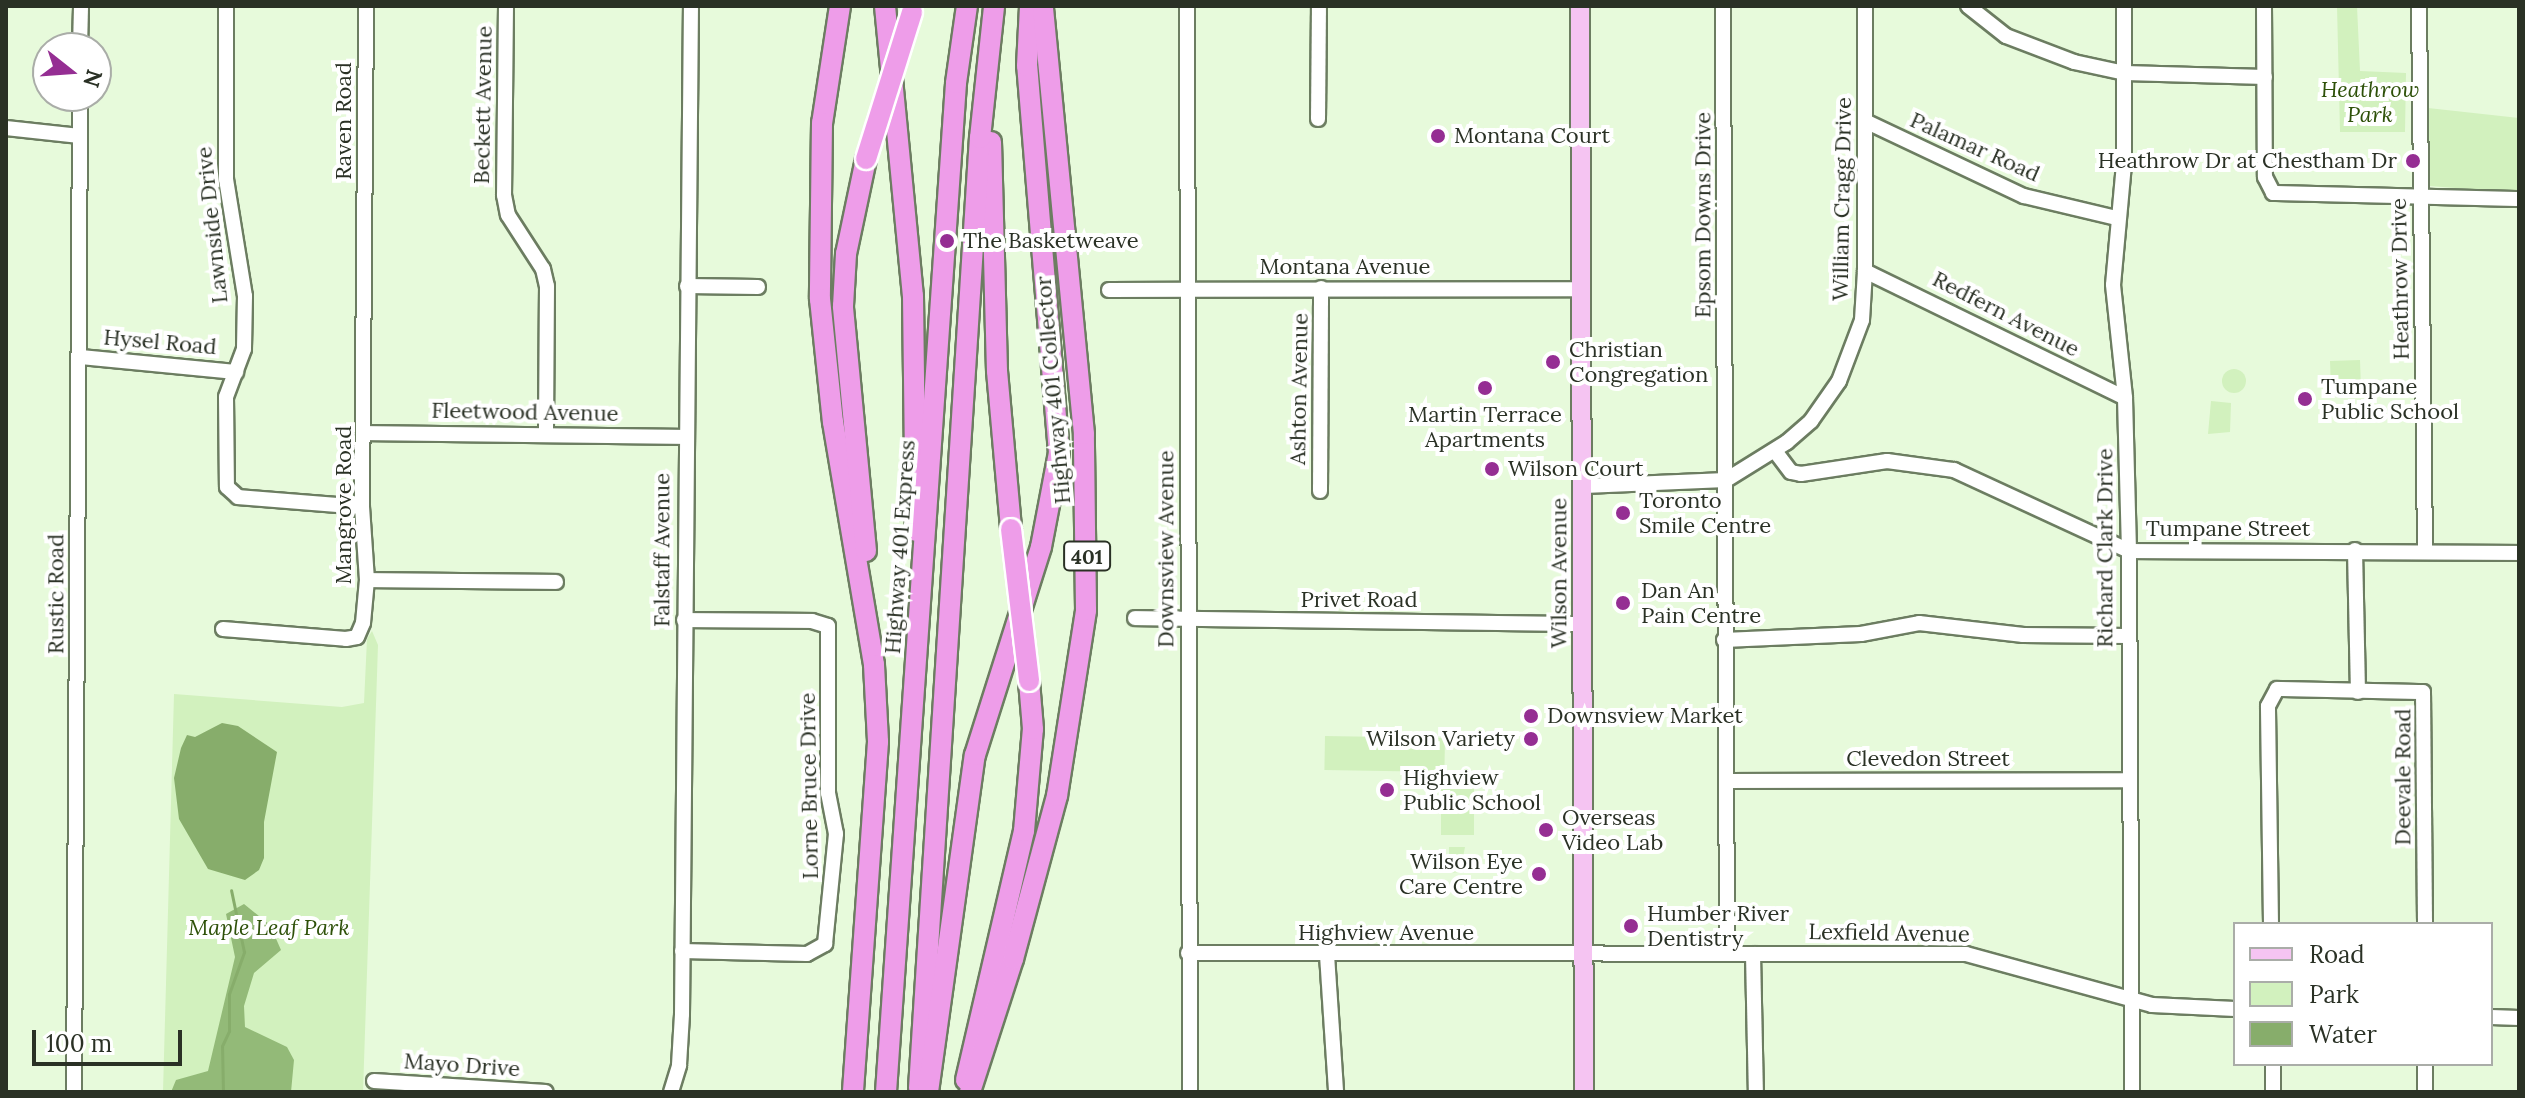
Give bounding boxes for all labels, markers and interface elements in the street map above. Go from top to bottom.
street label: Beckett Avenue [468,26,498,184]
north arrow [32,32,112,112]
street label: Raven Road [331,62,357,180]
text: N [77,66,109,91]
park label: Heathrow Park [2321,76,2419,128]
street label: William Cragg Drive [1827,97,1857,301]
street label: Palamar Road [1906,107,2044,187]
street label: Epsom Downs Drive [1690,112,1716,318]
place label: Montana Court [1454,123,1610,149]
marker: Montana Court [1429,127,1447,145]
street label: Lawnside Drive [191,145,233,305]
place label: Heathrow Dr at Chestham Dr [2098,148,2397,174]
marker: Heathrow Dr at Chestham Dr [2404,152,2422,170]
street label: Heathrow Drive [2385,198,2415,360]
place label: The Basketweave [963,228,1139,254]
marker: The Basketweave [938,232,956,250]
street label: Montana Avenue [1259,254,1431,280]
street label: Redfern Avenue [1928,266,2084,362]
street label: Highway 401 Collector [1030,275,1076,505]
street label: Ashton Avenue [1284,313,1314,465]
street label: Hysel Road [102,324,218,360]
place label: Christian Congregation [1569,336,1708,388]
marker: Christian Congregation [1544,353,1562,371]
place label: Tumpane Public School [2321,373,2459,424]
marker: Martin Terrace Apartments [1476,379,1494,397]
marker: Tumpane Public School [2296,390,2314,408]
street label: Fleetwood Avenue [431,397,619,427]
place label: Martin Terrace Apartments [1408,401,1562,452]
street label: Mangrove Road [331,426,357,584]
street label: Highway 401 Express [879,439,921,655]
street label: Richard Clark Drive [2092,448,2118,648]
street label: Downsview Avenue [1153,450,1179,648]
place label: Wilson Court [1508,456,1643,482]
marker: Wilson Court [1483,460,1501,478]
street label: Falstaff Avenue [649,473,675,627]
place label: Toronto Smile Centre [1639,487,1771,538]
street label: Wilson Avenue [1546,498,1572,648]
marker: Toronto Smile Centre [1614,504,1632,522]
street label: Tumpane Street [2146,516,2310,542]
street label: Rustic Road [43,534,69,654]
road number: 401 [1063,540,1111,572]
place label: Dan An Pain Centre [1641,577,1761,628]
street label: Privet Road [1300,587,1418,613]
marker: Dan An Pain Centre [1612,592,1634,614]
street label: Lorne Bruce Drive [794,692,824,880]
place label: Downsview Market [1547,703,1743,729]
marker: Downsview Market [1522,707,1540,725]
street label: Deevale Road [2390,709,2416,845]
place label: Wilson Variety [1366,726,1515,752]
marker: Wilson Variety [1522,730,1540,748]
street label: Clevedon Street [1846,746,2010,772]
place label: Highview Public School [1403,764,1541,816]
marker: Highview Public School [1378,781,1396,799]
place label: Overseas Video Lab [1562,804,1663,856]
marker: Overseas Video Lab [1537,821,1555,839]
place label: Wilson Eye Care Centre [1399,848,1523,900]
marker: Wilson Eye Care Centre [1530,865,1548,883]
place label: Humber River Dentistry [1647,900,1789,952]
park label: Maple Leaf Park [188,915,350,941]
marker: Humber River Dentistry [1622,917,1640,935]
street label: Lexfield Avenue [1808,918,1970,948]
street label: Highview Avenue [1298,920,1474,946]
legend [2233,922,2493,1066]
text: Road [2309,939,2365,970]
text: Park [2309,979,2359,1010]
scale bar [36,1014,186,1064]
text: Water [2309,1019,2377,1050]
text: 100 m [46,1028,112,1059]
street label: Mayo Drive [403,1048,521,1082]

